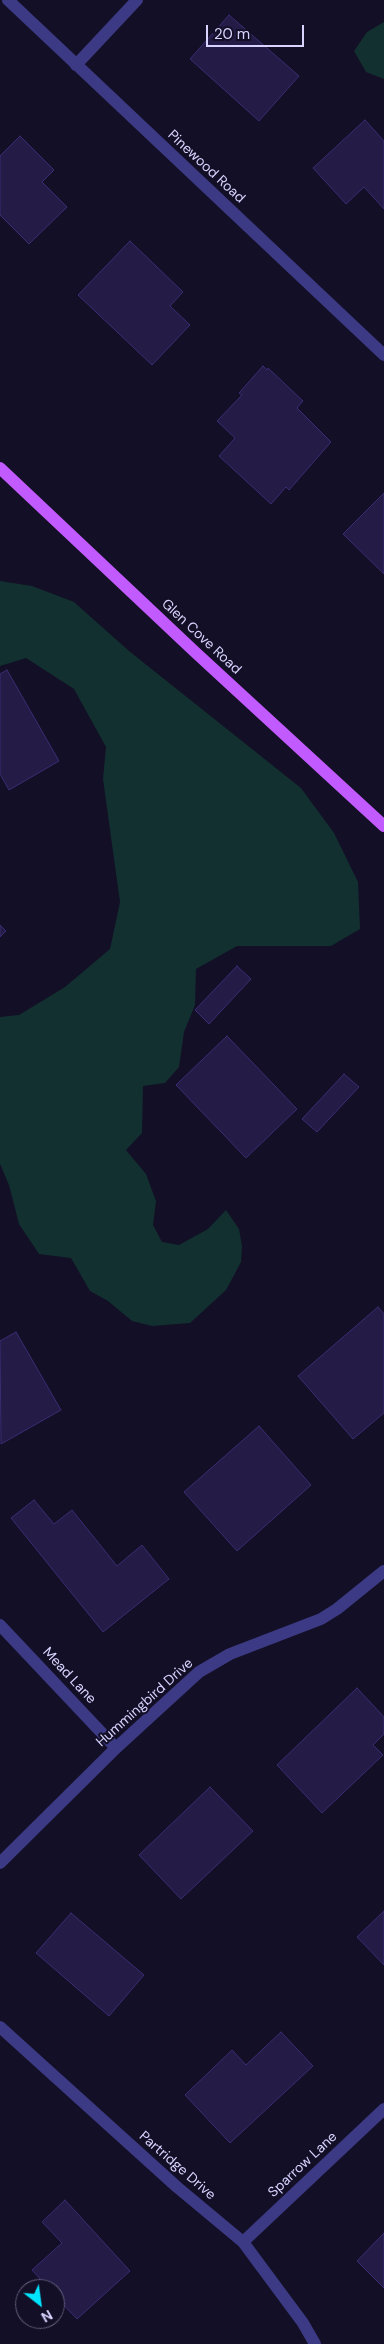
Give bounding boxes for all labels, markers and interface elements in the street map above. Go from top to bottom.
scale bar [209,15,306,47]
text: 20 m [214,24,250,44]
street label: Pinewood Road [164,127,248,207]
street label: Glen Cove Road [158,596,244,678]
street label: Mead Lane [39,1644,99,1708]
street label: Hummingbird Drive [93,1655,197,1751]
street label: Partridge Drive [135,2128,219,2204]
street label: Sparrow Lane [265,2129,341,2201]
north arrow [15,2279,65,2329]
text: N [38,2306,56,2326]

